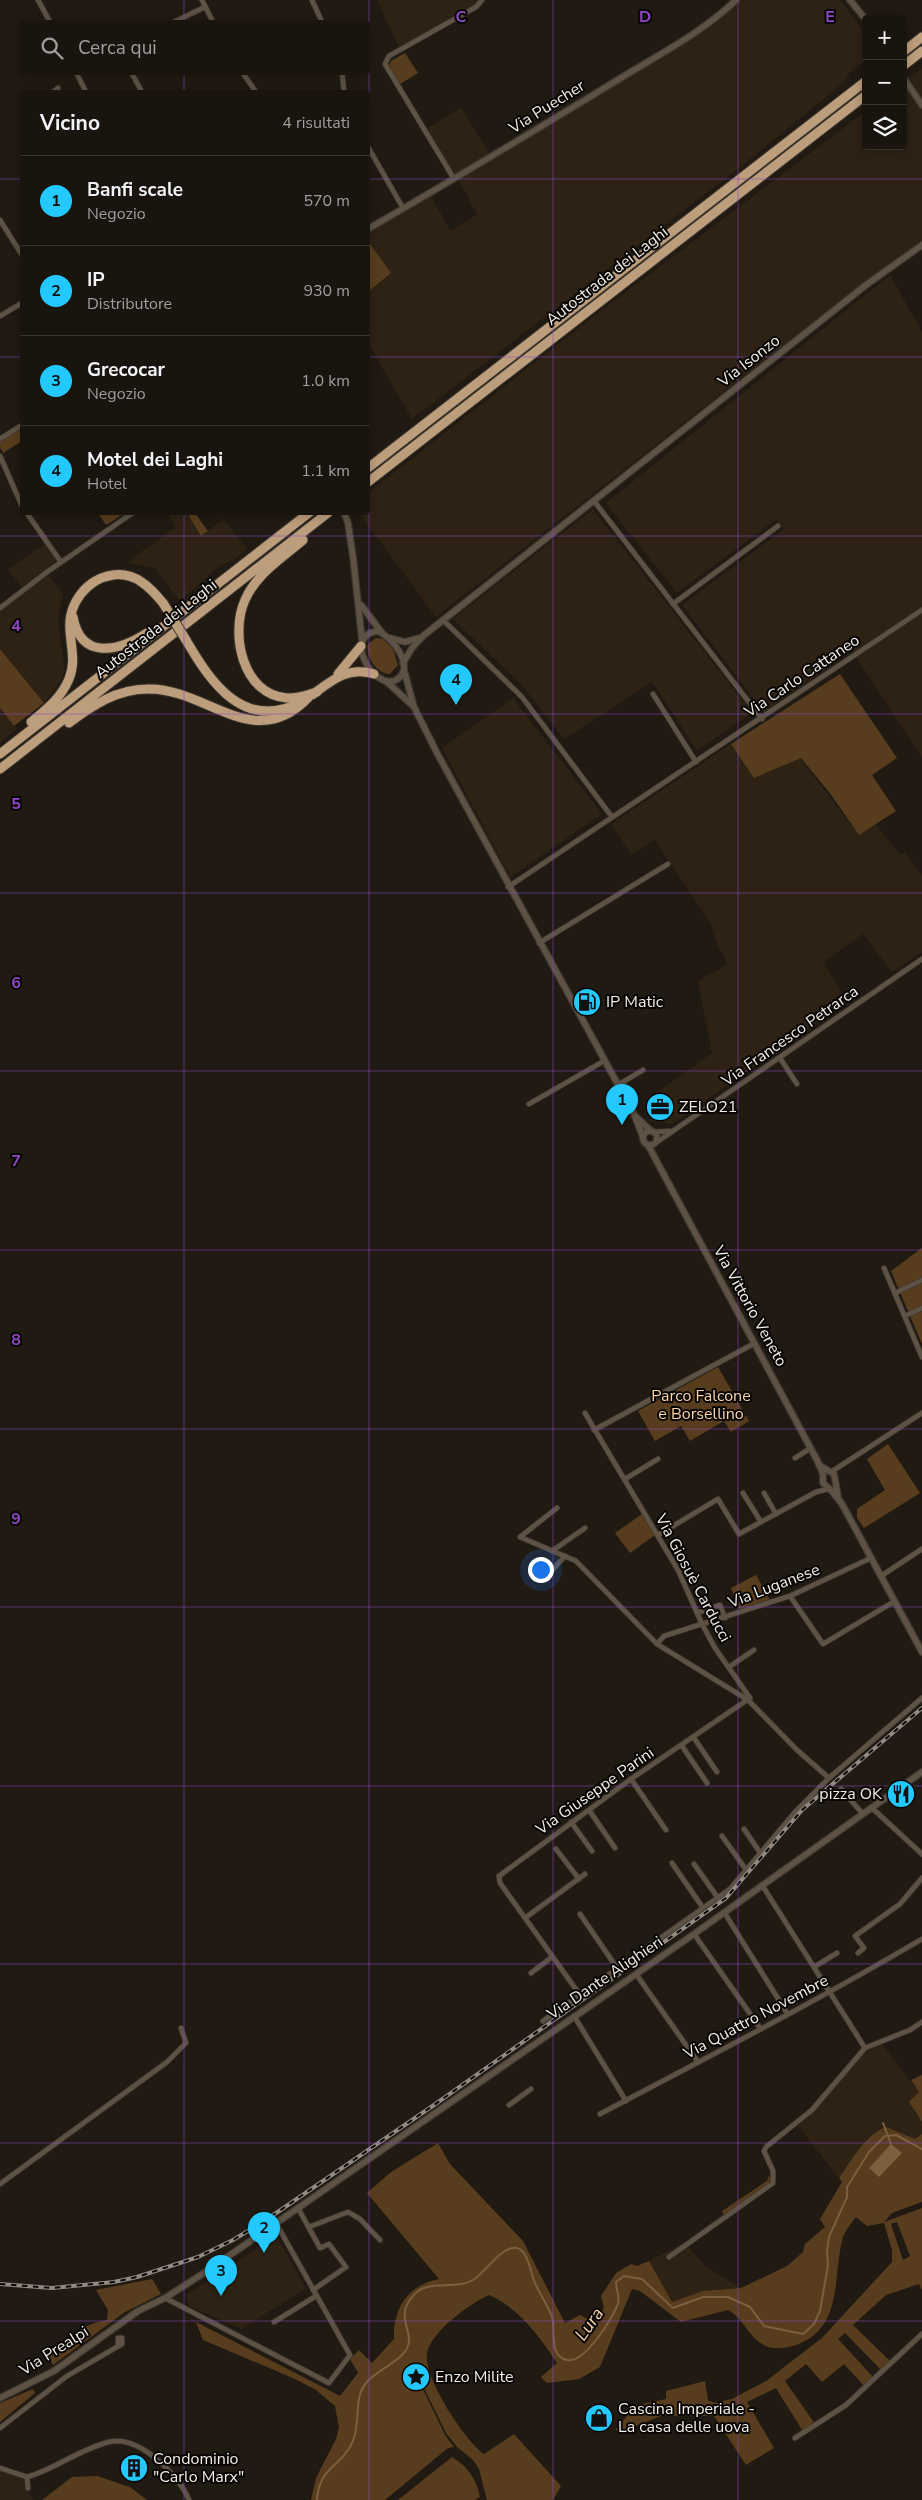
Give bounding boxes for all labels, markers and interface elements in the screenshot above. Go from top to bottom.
text: C [456,6,467,28]
text: D [639,6,651,28]
text: E [825,6,835,28]
map controls [862,15,907,150]
button: + [862,15,907,60]
search box [20,20,370,75]
icon: search [38,34,66,62]
text: Cerca qui [78,35,157,61]
button: − [862,60,907,105]
street label: Via Puecher [504,75,589,140]
button: layers [862,105,907,150]
text: Vicino [40,109,100,137]
text: 4 risultati [282,112,350,134]
text: Banfi scale [87,177,183,203]
text: 1 [51,190,61,212]
text: 570 m [303,190,350,212]
text: Negozio [87,203,146,225]
street label: Autostrada dei Laghi [541,221,673,331]
text: IP [87,267,105,293]
text: 2 [51,280,61,302]
text: 930 m [303,280,350,302]
text: Distributore [87,293,172,315]
street label: Via Isonzo [713,330,785,393]
text: Grecocar [87,357,165,383]
text: 3 [51,370,61,392]
text: 1.0 km [301,370,350,392]
text: Negozio [87,383,146,405]
text: Motel dei Laghi [87,447,223,473]
text: 4 [51,460,61,482]
text: 1.1 km [301,460,350,482]
text: Hotel [87,473,127,495]
street label: Autostrada dei Laghi [90,574,222,684]
text: 4 [11,615,21,637]
street label: Via Carlo Cattaneo [739,629,864,723]
pin: 4 [440,664,472,705]
text: 5 [11,793,21,815]
text: 6 [11,972,21,994]
street label: Via Francesco Petrarca [716,980,863,1092]
fuel station icon: IP Matic [572,987,602,1017]
place label: IP Matic [606,991,664,1013]
pin: 1 [606,1084,638,1125]
office icon: ZELO21 [645,1092,675,1122]
place label: ZELO21 [679,1096,737,1118]
text: 7 [11,1150,21,1172]
street label: Via Vittorio Veneto [707,1241,792,1370]
text: 8 [11,1329,21,1351]
park label: Parco Falcone e Borsellino [651,1385,751,1425]
text: 9 [11,1508,21,1530]
street label: Via Giosuè Carducci [649,1509,736,1646]
your location [528,1557,554,1583]
street label: Via Luganese [724,1558,823,1614]
street label: Via Giuseppe Parini [531,1742,658,1841]
restaurant icon: pizza OK [886,1779,916,1809]
place label: pizza OK [819,1783,883,1805]
street label: Via Dante Alighieri [542,1931,667,2025]
street label: Via Quattro Novembre [679,1969,832,2065]
pin: 2 [248,2212,280,2253]
pin: 3 [205,2255,237,2296]
water label: Lura [569,2303,609,2345]
street label: Via Prealpi [14,2321,93,2381]
place icon: Enzo Milite [401,2362,431,2392]
place label: Enzo Milite [435,2366,514,2388]
place label: Cascina Imperiale - La casa delle uova [618,2398,755,2438]
shop icon: Cascina Imperiale - La casa delle uova [584,2403,614,2433]
place label: Condominio "Carlo Marx" [153,2448,244,2488]
building icon: Condominio "Carlo Marx" [119,2453,149,2483]

